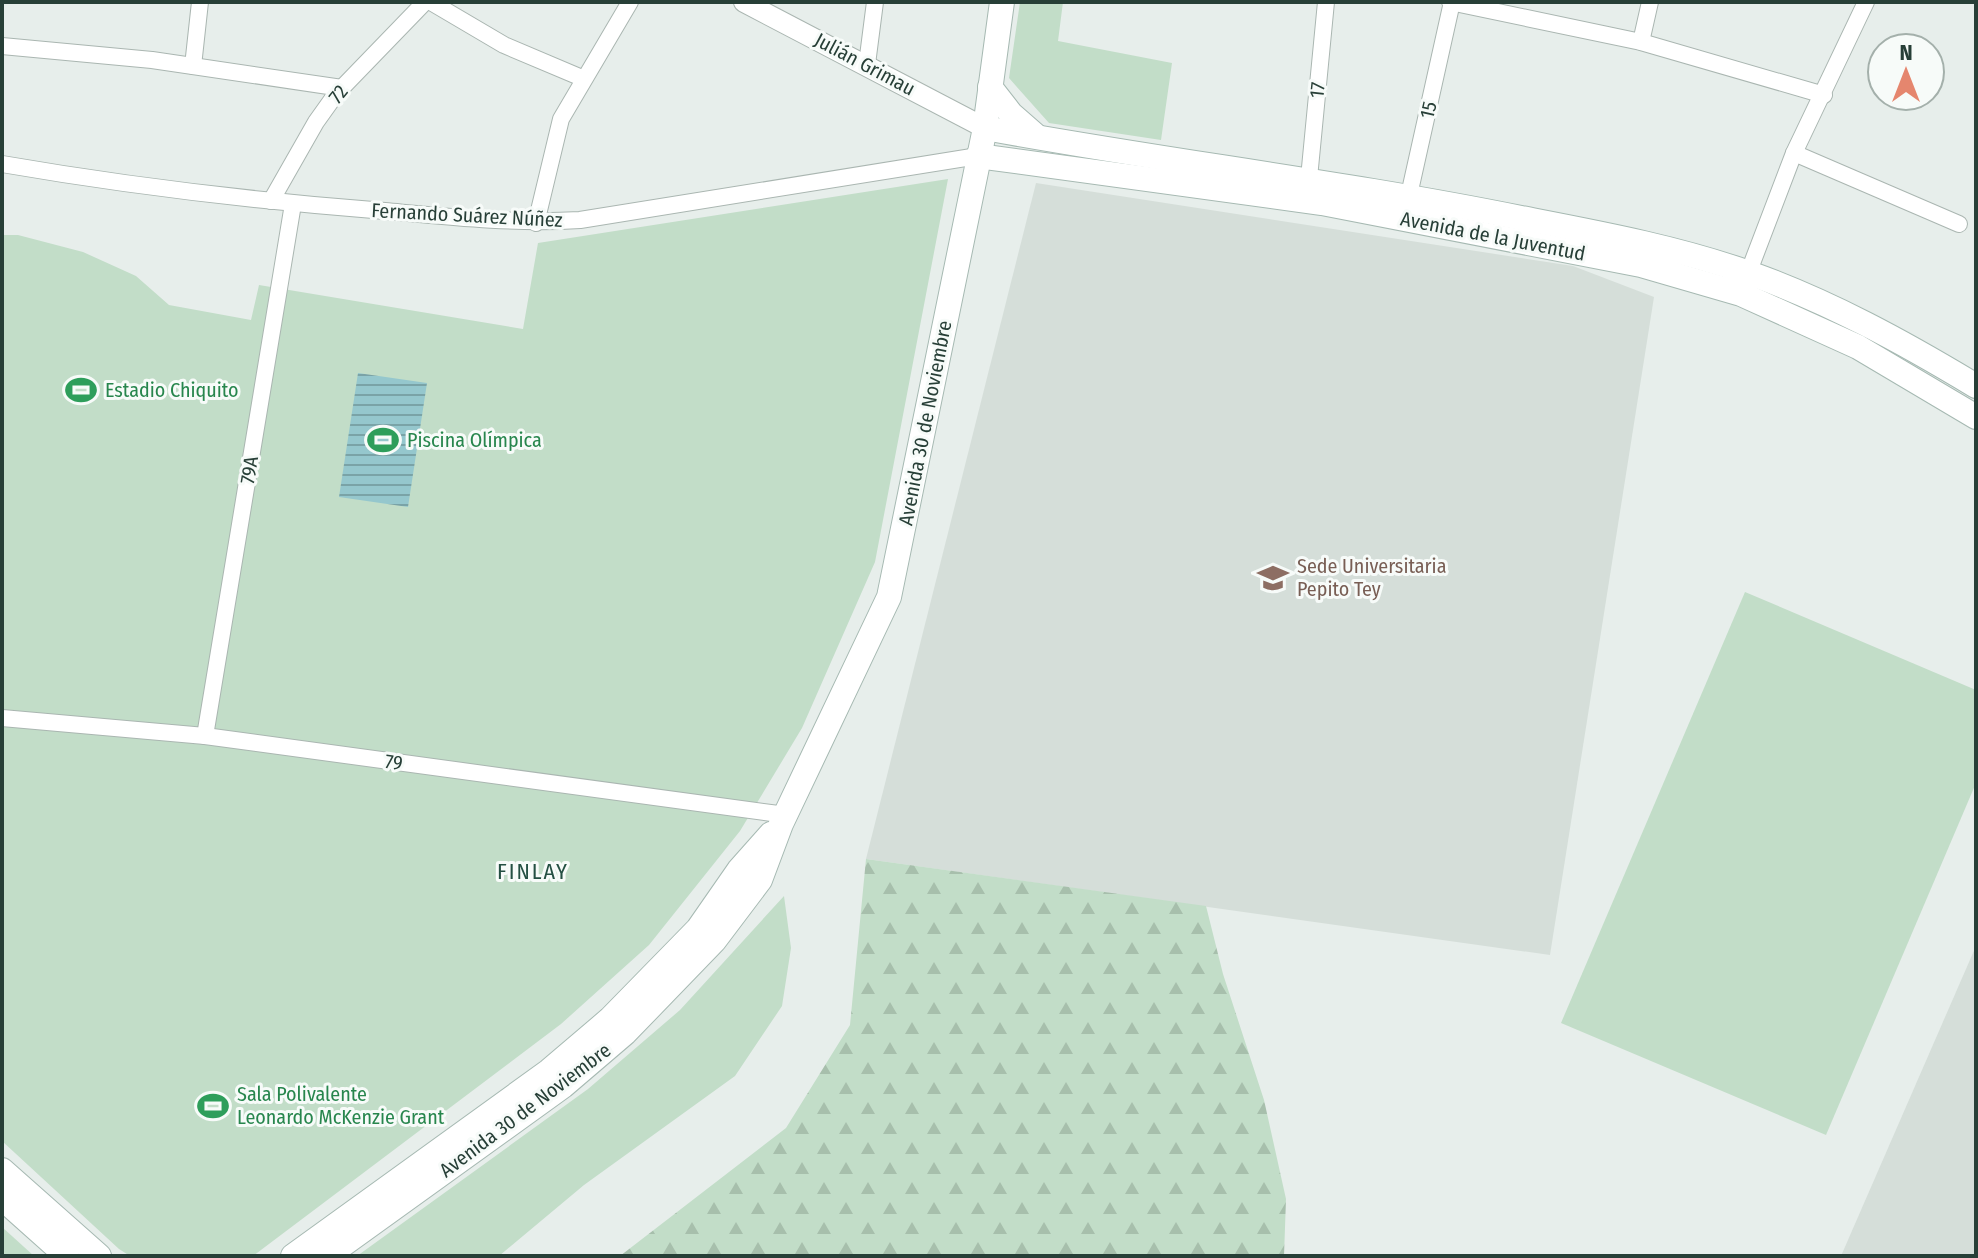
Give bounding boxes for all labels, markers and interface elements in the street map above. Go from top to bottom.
street label: Julián Grimau [811,27,919,101]
north arrow [1866,32,1946,112]
text: N [1899,39,1913,66]
street label: 72 [323,80,353,108]
street label: 17 [1304,81,1330,99]
street label: 15 [1414,99,1442,121]
street label: Fernando Suárez Núñez [371,198,563,232]
street label: Avenida de la Juventud [1398,206,1588,266]
street label: Avenida 30 de Noviembre [893,319,957,527]
sports icon: Estadio Chiquito [64,373,98,407]
place label: Estadio Chiquito [105,378,239,402]
sports icon: Piscina Olímpica [366,423,400,457]
place label: Piscina Olímpica [407,428,542,452]
street label: 79A [235,454,263,486]
place label: Sede Universitaria Pepito Tey [1297,554,1446,601]
school or university icon: Sede Universitaria Pepito Tey [1256,561,1290,595]
street label: 79 [384,749,404,775]
district label: FINLAY [497,858,569,885]
street label: Avenida 30 de Noviembre [435,1038,615,1182]
place label: Sala Polivalente Leonardo McKenzie Grant [237,1082,445,1129]
sports icon: Sala Polivalente Leonardo McKenzie Grant [196,1089,230,1123]

